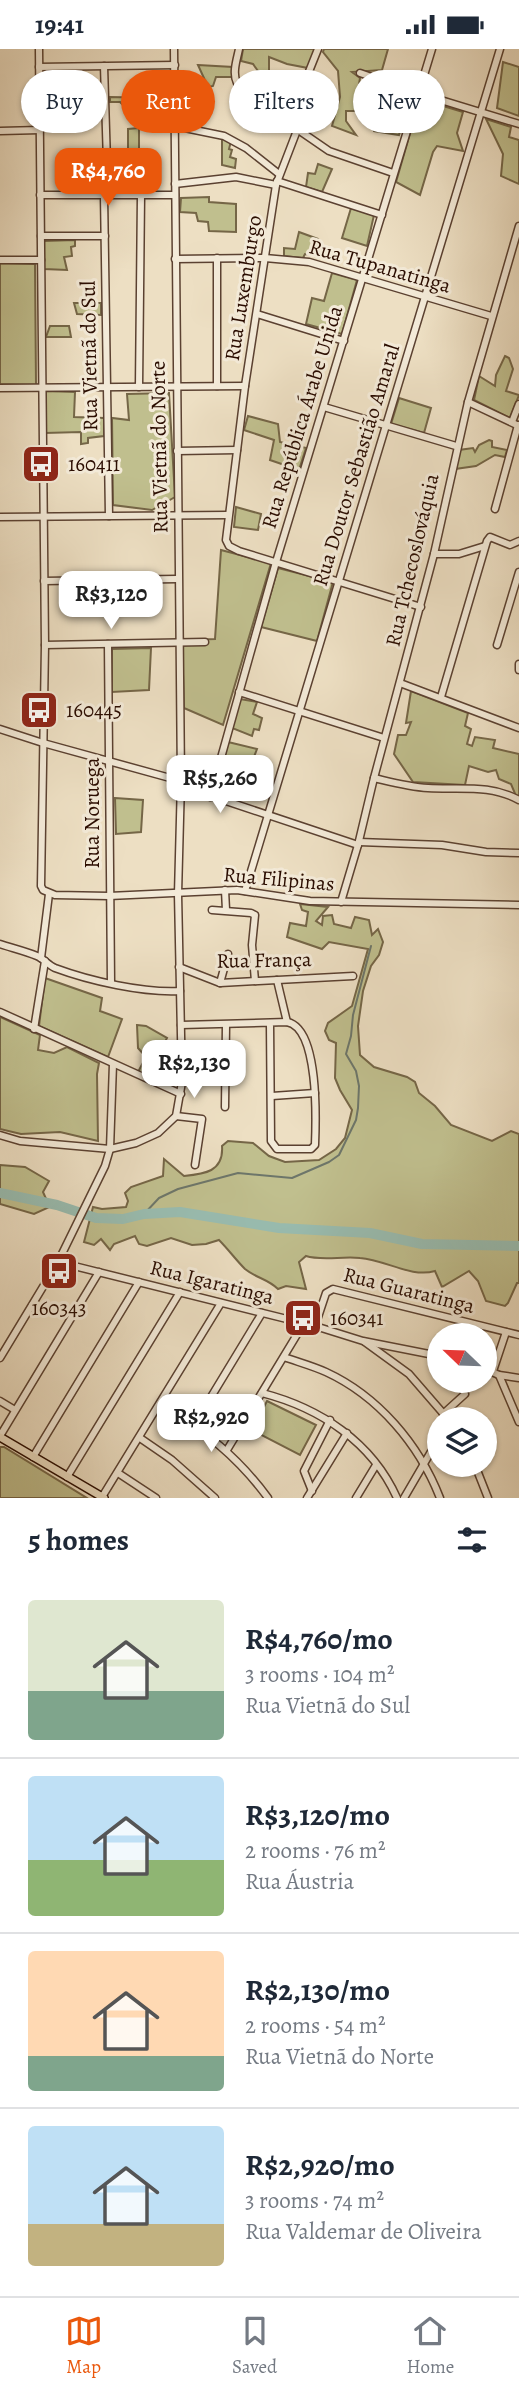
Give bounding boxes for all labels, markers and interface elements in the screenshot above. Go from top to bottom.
text: 19:41 [35,7,84,42]
chip: Buy [21,70,107,133]
chip: Rent [121,70,215,133]
chip: Filters [229,70,339,133]
chip: New [353,70,445,133]
pin: R$4,760 [43,149,173,208]
text: R$4,760 [71,155,145,186]
street label: Rua Luxemburgo [218,213,268,363]
street label: Rua Tupanatinga [306,232,454,300]
street label: Rua Vietnã do Sul [74,280,104,432]
street label: Rua República Árabe Unida [255,302,349,532]
street label: Rua Doutor Sebastião Amaral [306,341,406,589]
street label: Rua Vietnã do Norte [143,360,175,534]
bus stop icon: 160411 [20,443,62,485]
place label: 160411 [68,450,120,478]
street label: Rua Tchecoslováquia [378,471,446,649]
pin: R$3,120 [46,571,176,631]
text: R$3,120 [75,578,147,609]
bus stop icon: 160445 [18,689,60,731]
place label: 160445 [66,696,122,724]
pin: R$5,260 [155,755,285,815]
street label: Rua Noruega [78,757,106,869]
text: R$5,260 [183,762,257,793]
street label: Rua Filipinas [222,860,336,898]
street label: Rua França [216,945,312,975]
pin: R$2,130 [129,1041,259,1100]
text: R$2,130 [158,1047,230,1078]
bus stop icon: 160343 [38,1250,80,1292]
street label: Rua Igaratinga [147,1253,277,1311]
street label: Rua Guaratinga [340,1260,478,1320]
place label: 160343 [31,1294,87,1322]
bus stop icon: 160341 [282,1297,324,1339]
place label: 160341 [330,1304,384,1332]
north arrow [427,1323,497,1393]
map controls [427,1323,497,1477]
pin: R$2,920 [146,1395,276,1454]
text: R$2,920 [173,1401,249,1432]
button: layers [427,1407,497,1477]
text: 5 homes [28,1520,129,1560]
icon: filters [453,1521,491,1559]
text: R$4,760/mo [245,1619,393,1659]
icon: home [84,1628,168,1712]
text: 3 rooms · 104 m² [245,1659,394,1690]
text: Rua Vietnã do Sul [245,1690,410,1721]
text: R$3,120/mo [245,1795,390,1835]
icon: home [84,1804,168,1888]
text: 2 rooms · 76 m² [245,1835,386,1866]
text: Rua Áustria [245,1866,354,1897]
text: R$2,130/mo [245,1970,390,2010]
icon: home [84,1979,168,2063]
text: 2 rooms · 54 m² [245,2010,386,2041]
text: Rua Vietnã do Norte [245,2041,434,2072]
text: R$2,920/mo [245,2145,395,2185]
icon: home [84,2154,168,2238]
text: 3 rooms · 74 m² [245,2185,384,2216]
text: Rua Valdemar de Oliveira [245,2216,482,2247]
tab: Map [65,2312,103,2380]
tab: Saved [232,2312,277,2380]
tab: Home [407,2312,454,2380]

